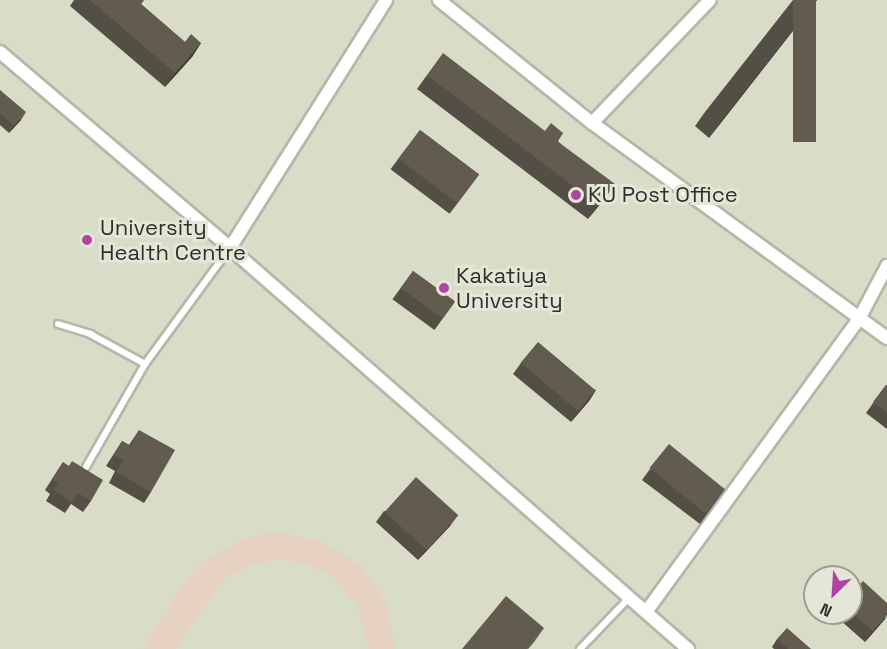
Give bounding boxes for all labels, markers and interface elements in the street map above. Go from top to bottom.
place label: KU Post Office [588,182,738,208]
marker: KU Post Office [569,188,583,202]
place label: University Health Centre [100,214,246,266]
marker: University Health Centre [78,231,96,249]
place label: Kakatiya University [456,262,563,314]
marker: Kakatiya University [437,281,451,295]
north arrow [803,565,863,625]
text: N [817,598,835,622]

